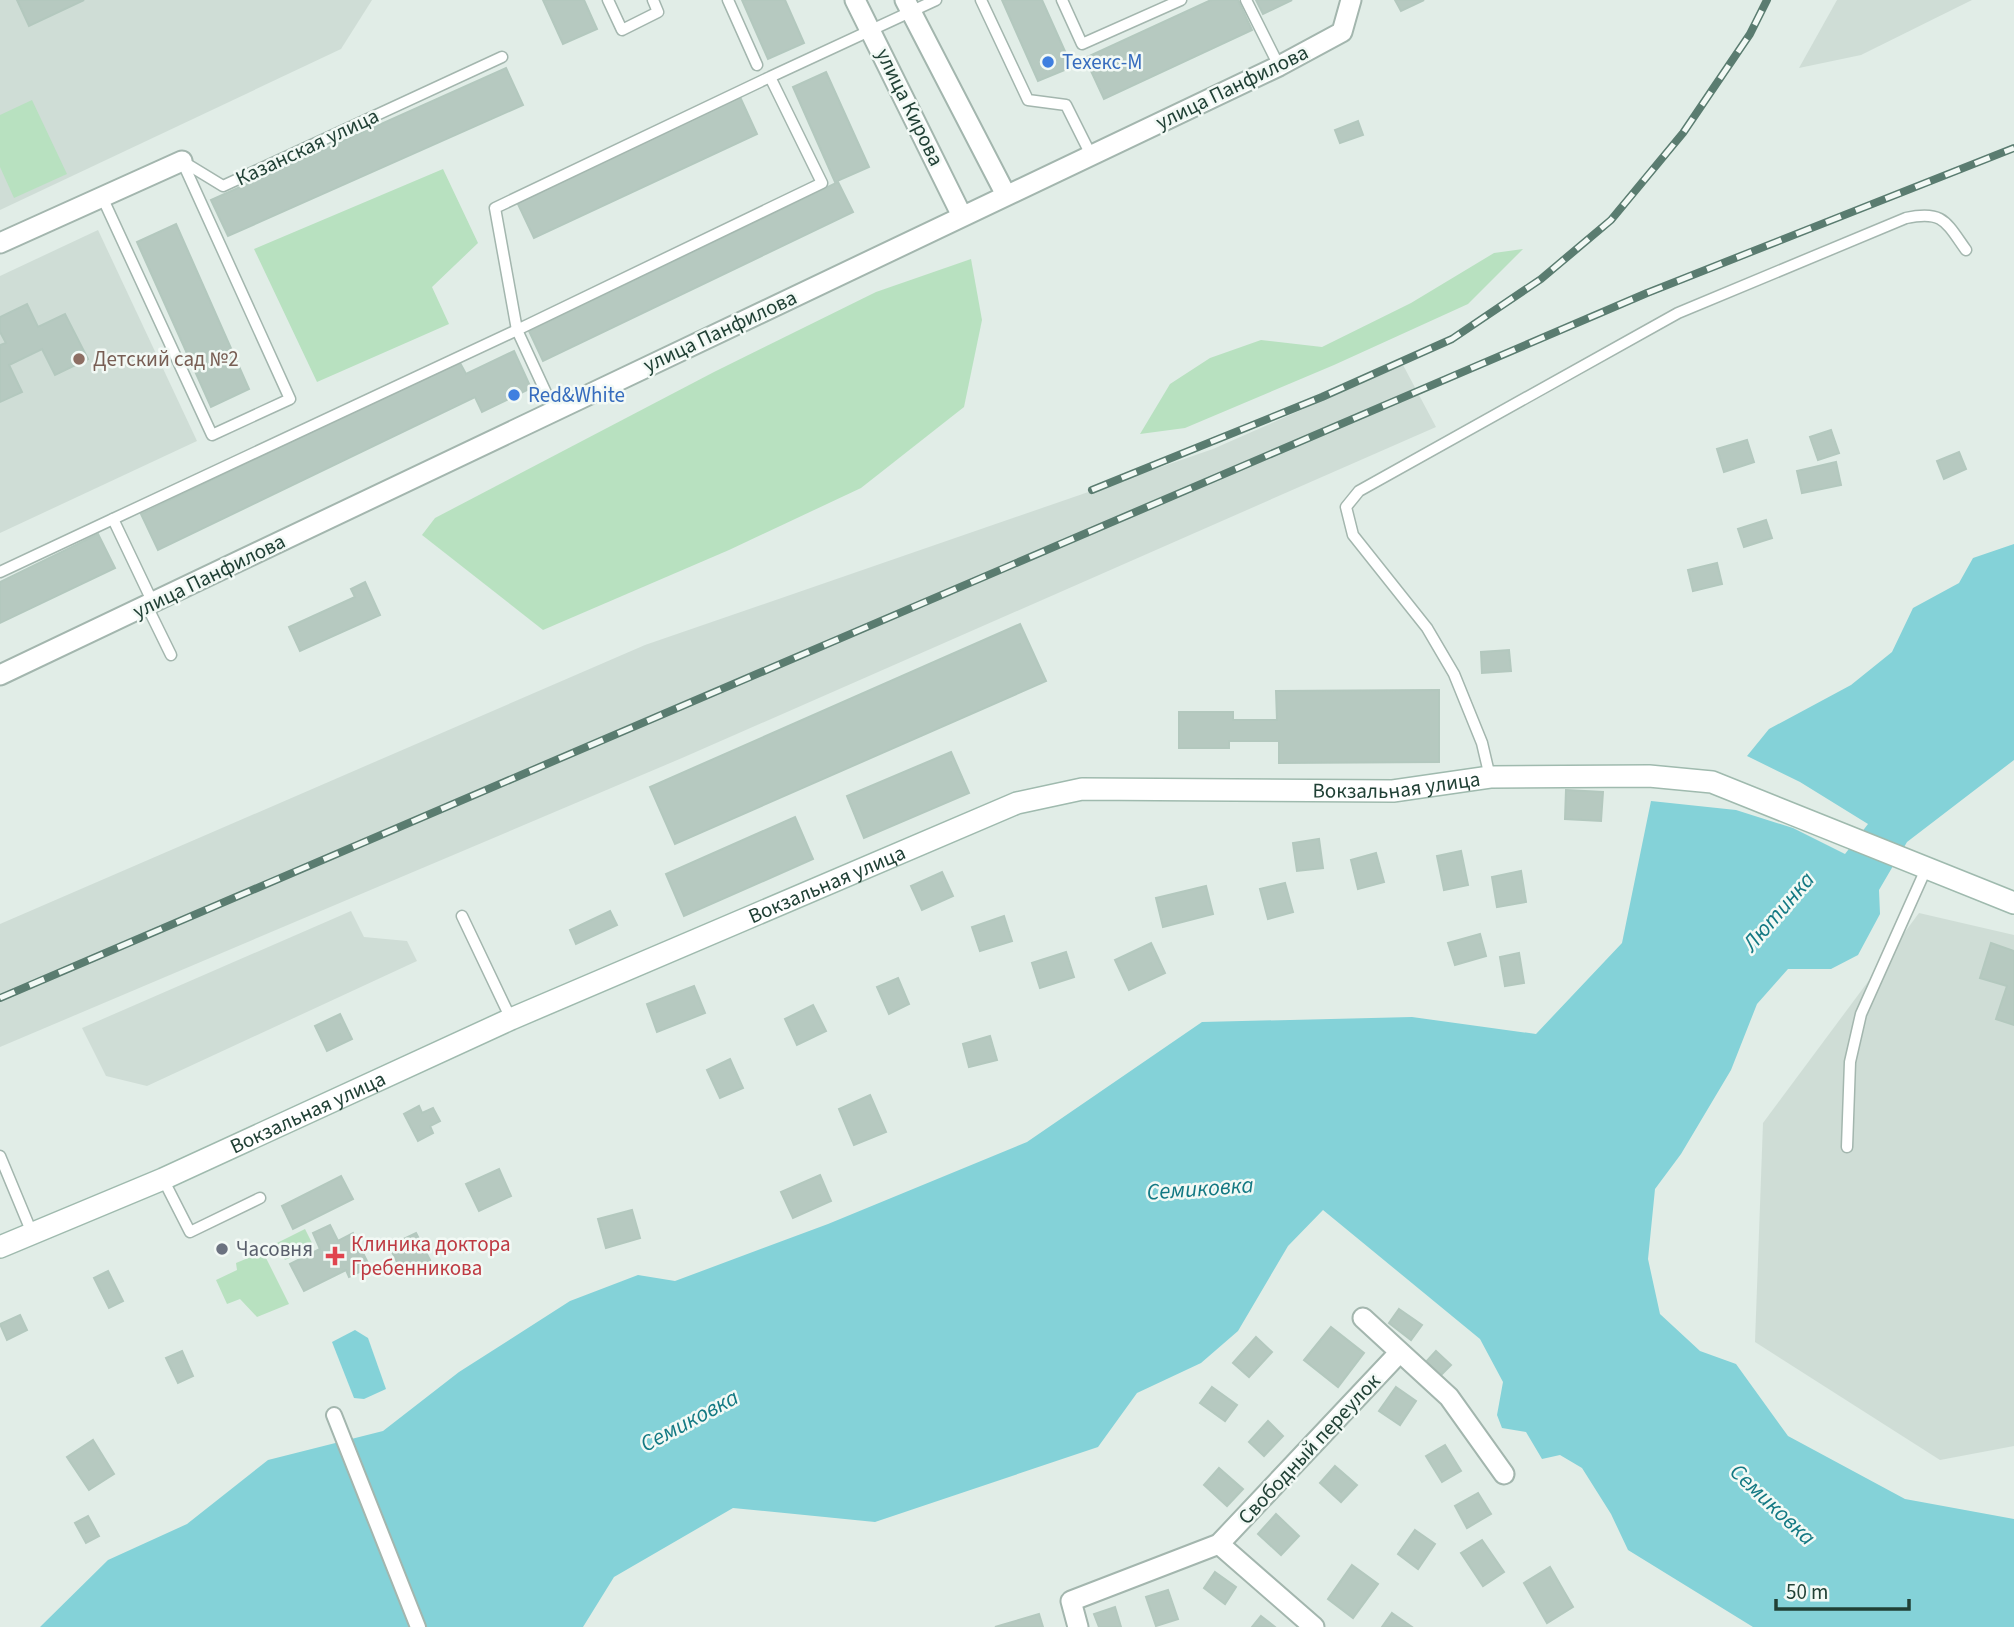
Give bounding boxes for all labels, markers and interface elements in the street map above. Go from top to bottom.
street label: улица Панфилова [1151,37,1313,137]
street label: улица Кирова [869,43,951,171]
place label: Техекс-М [1062,47,1143,77]
marker: Техекс-М [1040,54,1056,70]
street label: Казанская улица [230,101,384,193]
street label: улица Панфилова [638,282,802,380]
place label: Детский сад №2 [93,344,239,374]
marker: Детский сад №2 [71,351,87,367]
place label: Red&White [528,380,625,410]
marker: Red&White [506,387,522,403]
street label: улица Панфилова [128,526,290,626]
street label: Вокзальная улица [1312,764,1482,807]
street label: Вокзальная улица [744,837,910,931]
water label: Лютинка [1733,864,1822,960]
street label: Вокзальная улица [225,1064,391,1161]
water label: Семиковка [1145,1168,1255,1209]
place label: Клиника доктора Гребенникова [351,1229,511,1283]
place label: Часовня [236,1234,313,1264]
marker: Часовня [214,1241,230,1257]
marker: Клиника доктора Гребенникова [325,1246,345,1266]
street label: Свободный переулок [1231,1366,1388,1531]
water label: Семиковка [634,1381,744,1460]
water label: Семиковка [1722,1456,1823,1553]
scale bar [1776,1568,1909,1612]
text: 50 m [1786,1577,1828,1607]

